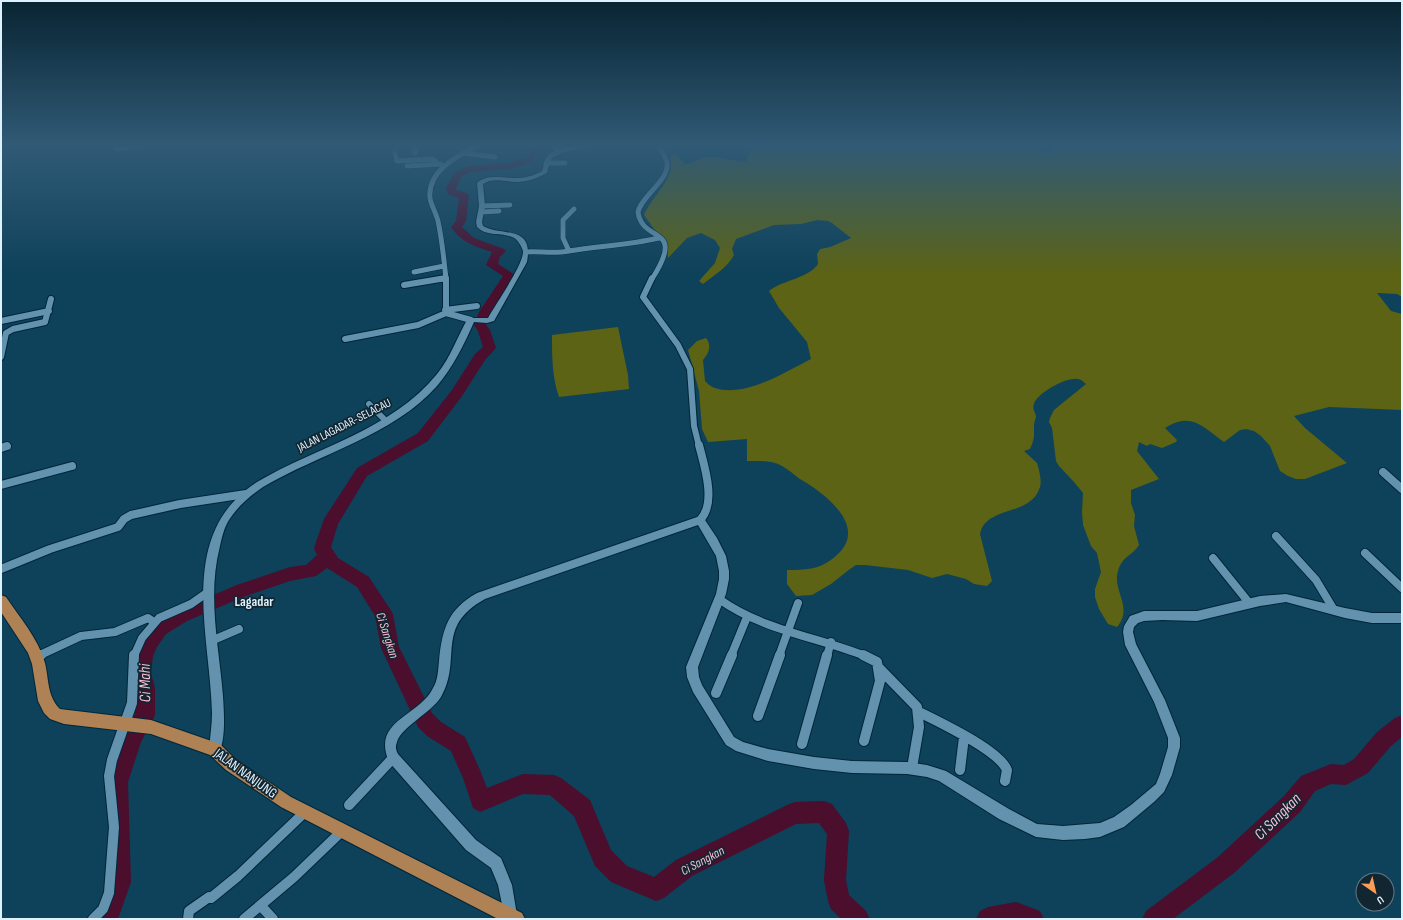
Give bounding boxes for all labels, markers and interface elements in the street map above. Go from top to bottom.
street label: JALAN LAGADAR-SELACAU [294,395,394,456]
district label: Lagadar [235,593,274,610]
water label: Ci Sangkan [372,610,402,661]
water label: Ci Mahi [136,662,155,702]
street label: JALAN NANJUNG [210,744,281,802]
water label: Ci Sangkan [1251,790,1306,844]
water label: Ci Sangkan [678,842,728,879]
north arrow [1355,872,1395,912]
text: U [1374,893,1386,907]

